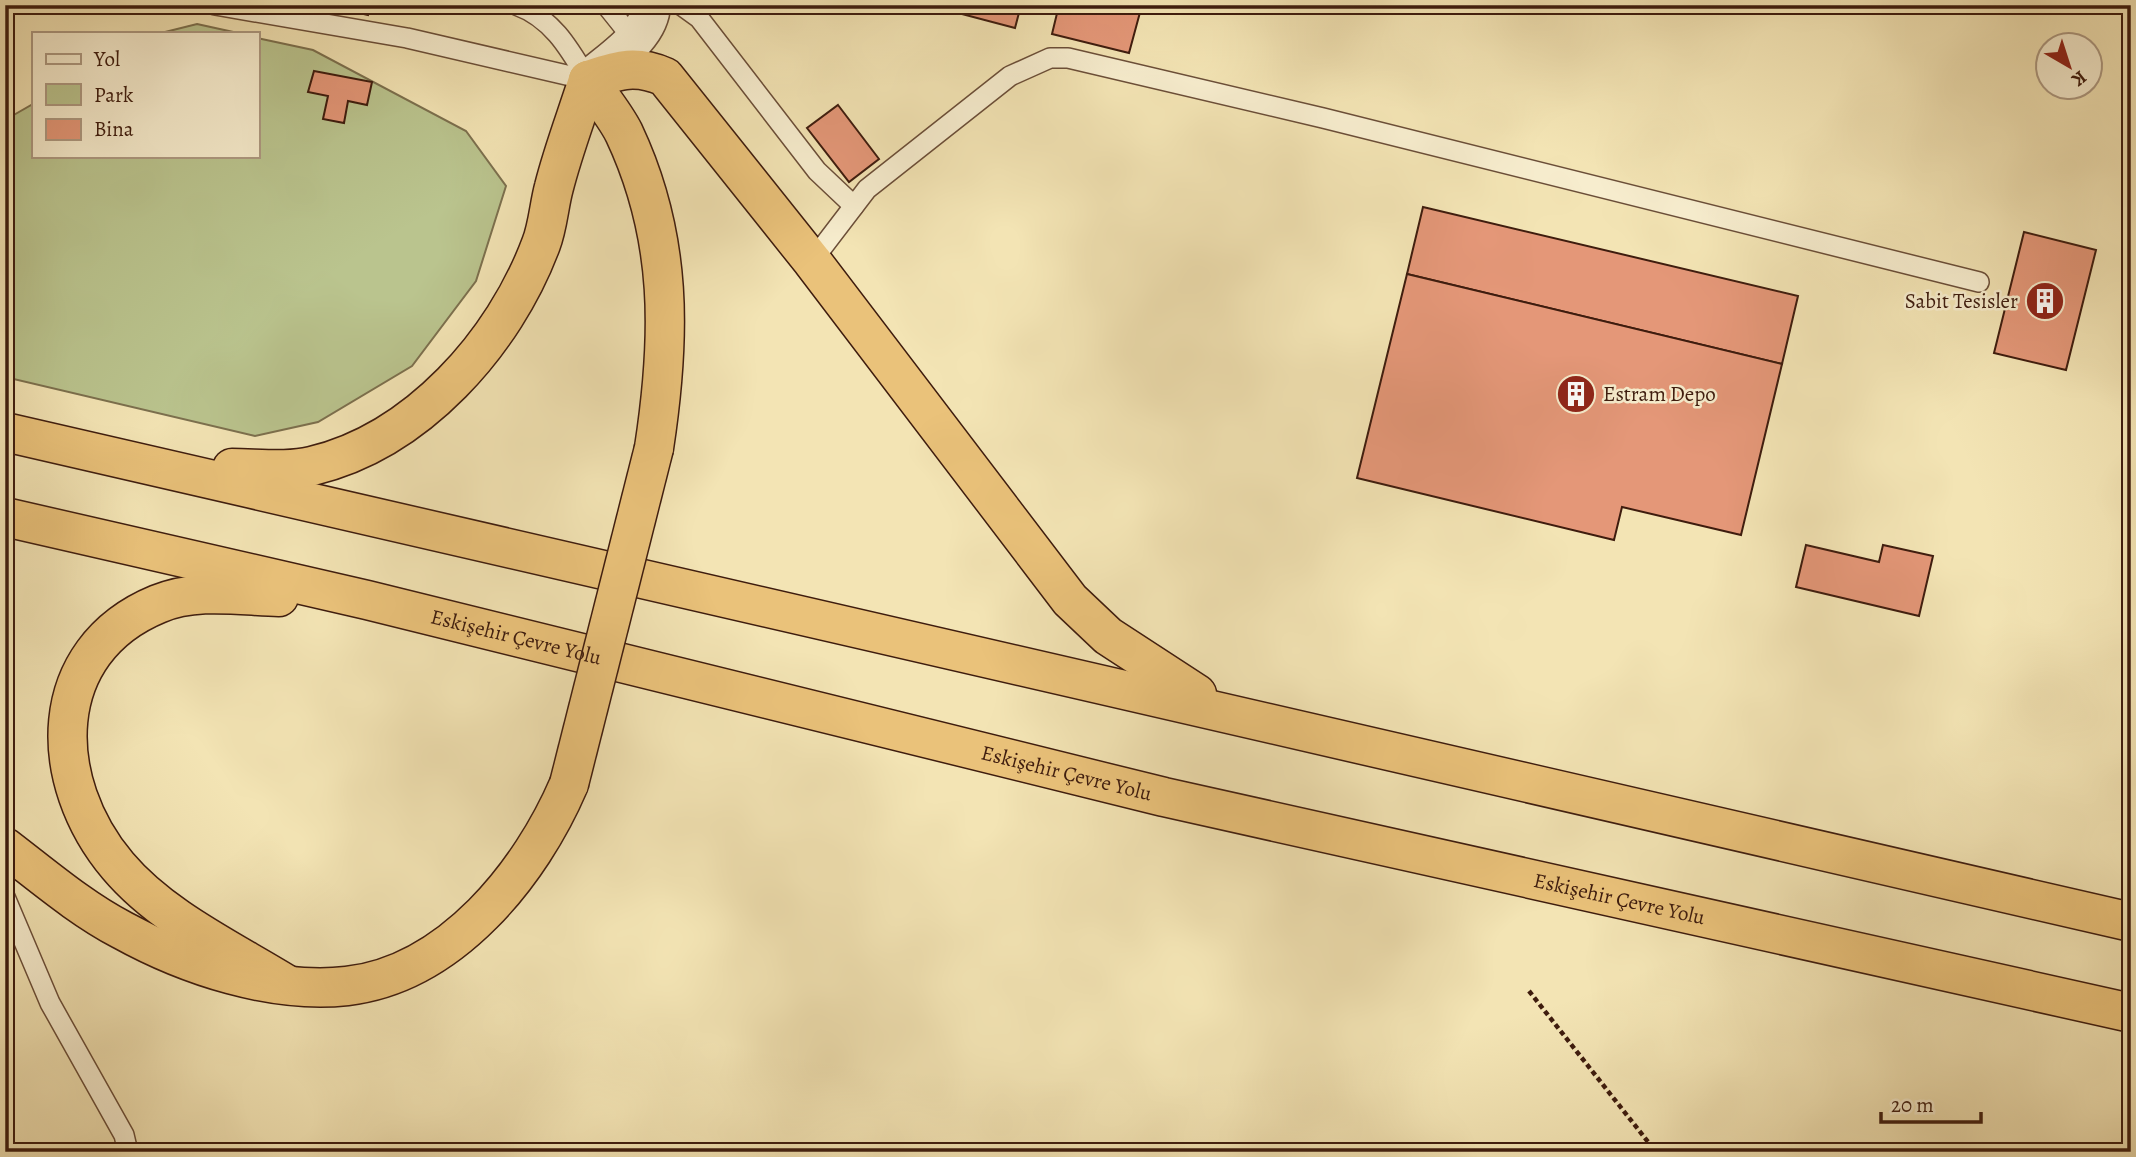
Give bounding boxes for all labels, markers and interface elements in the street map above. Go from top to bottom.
legend [32,32,259,158]
north arrow [2035,32,2104,102]
text: Yol [93,45,120,73]
text: K [2066,64,2092,93]
text: Park [94,81,134,109]
text: Bina [94,115,134,143]
building icon: Sabit Tesisler [2024,280,2066,322]
place label: Sabit Tesisler [1905,287,2018,315]
building icon: Estram Depo [1555,373,1597,415]
place label: Estram Depo [1603,380,1716,408]
street label: Eskişehir Çevre Yolu [428,602,605,672]
street label: Eskişehir Çevre Yolu [978,738,1155,808]
street label: Eskişehir Çevre Yolu [1531,866,1708,932]
scale bar [1881,1080,1980,1124]
text: 20 m [1891,1091,1934,1119]

